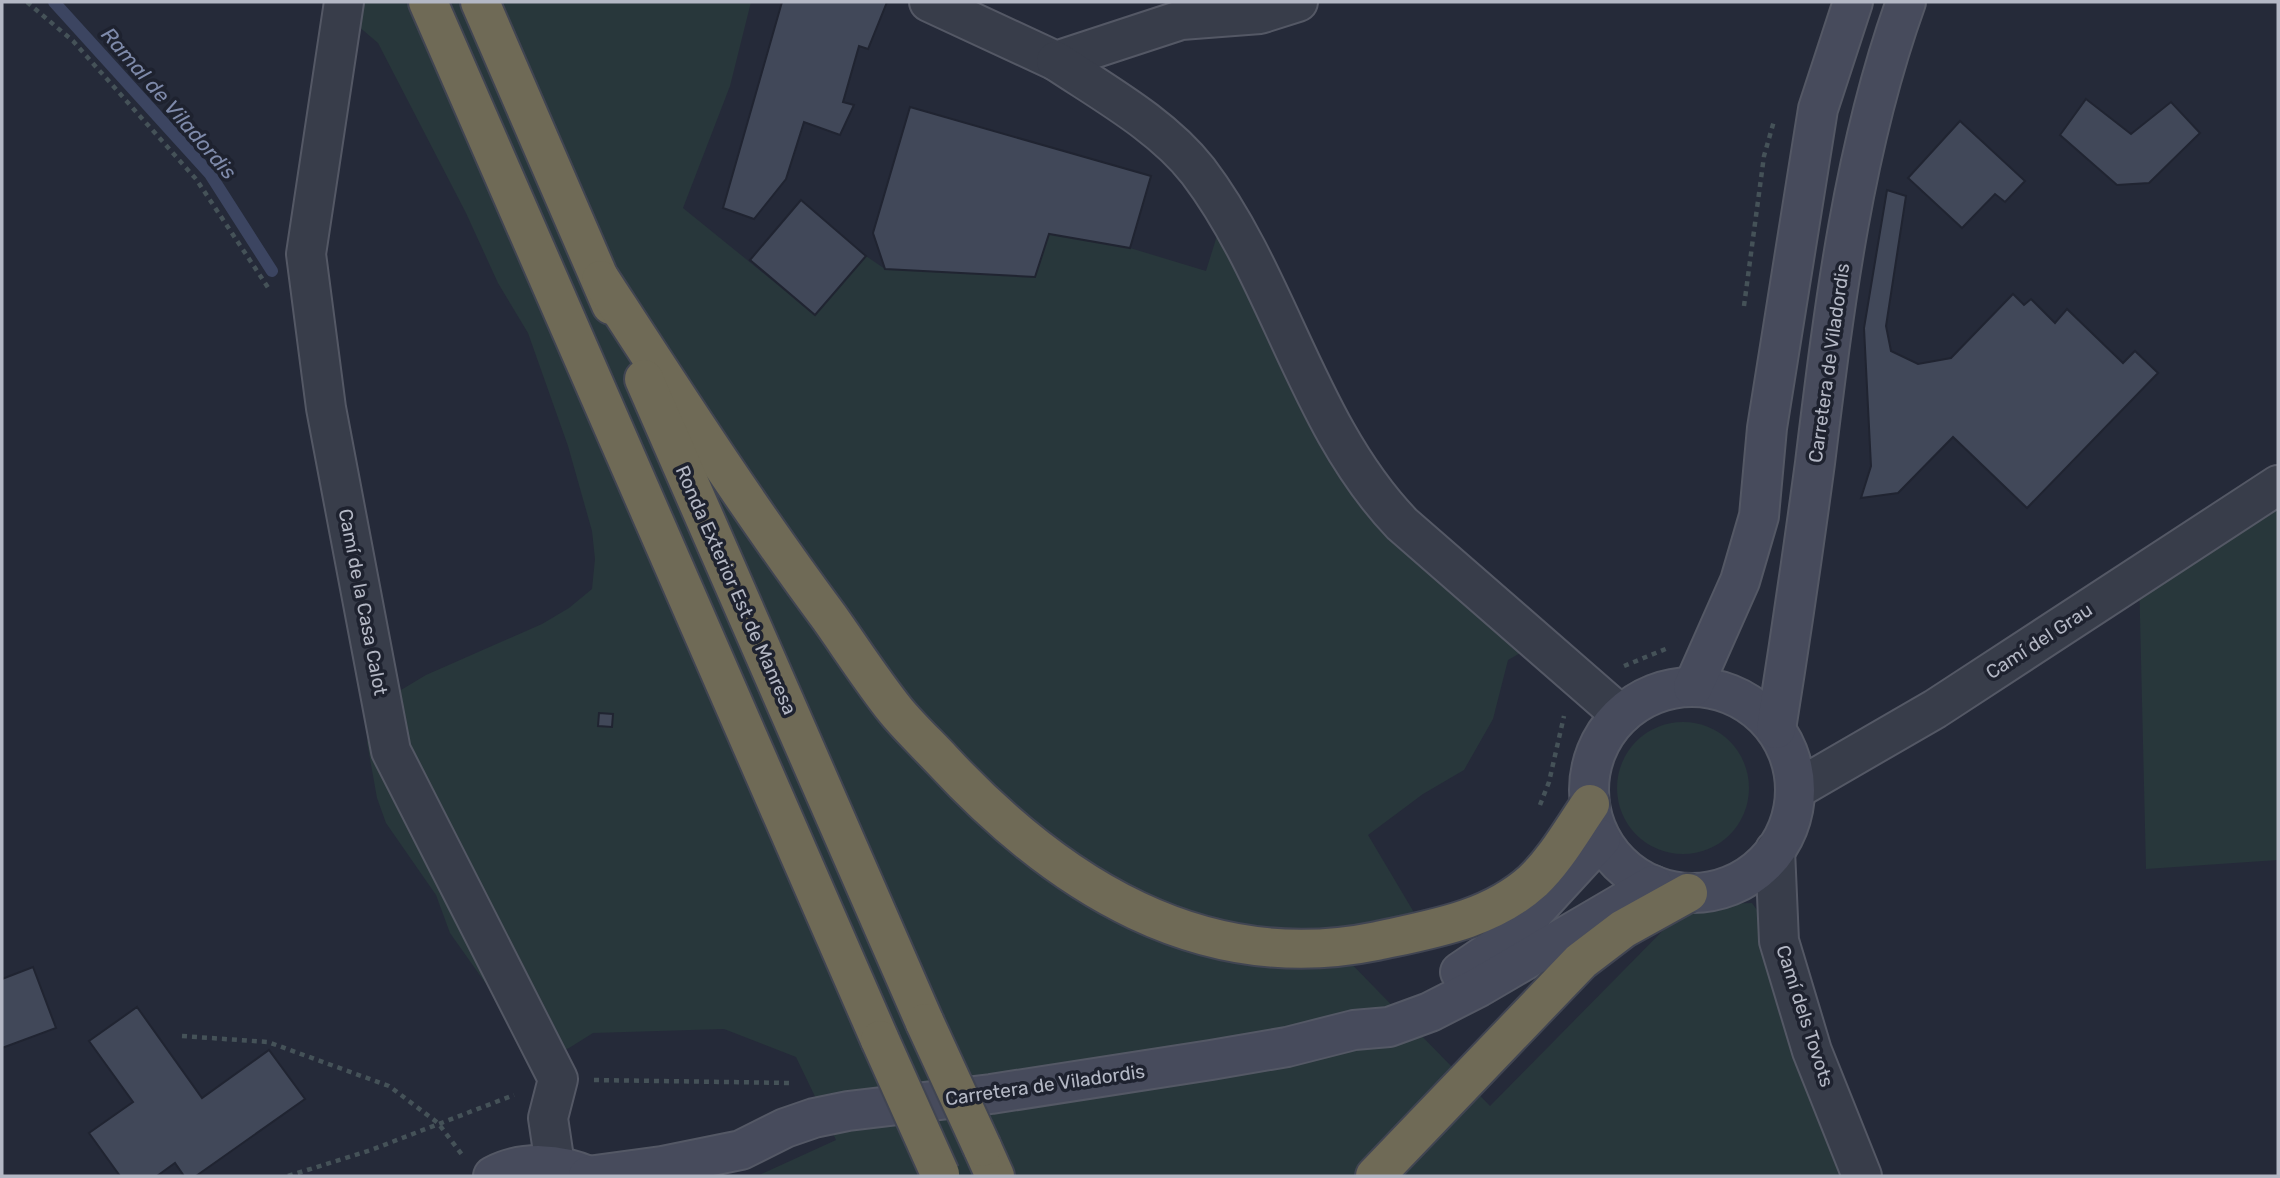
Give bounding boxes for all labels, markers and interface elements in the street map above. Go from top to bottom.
water label: Ramal de Viladordis [96,22,242,184]
street label: Carretera de Viladordis [1804,262,1854,464]
street label: Ronda Exterior Est de Manresa [671,462,801,718]
street label: Camí de la Casa Calot [334,507,392,698]
street label: Camí del Grau [1981,598,2097,684]
street label: Camí dels Tovots [1771,942,1839,1090]
street label: Carretera de Viladordis [944,1060,1146,1110]

